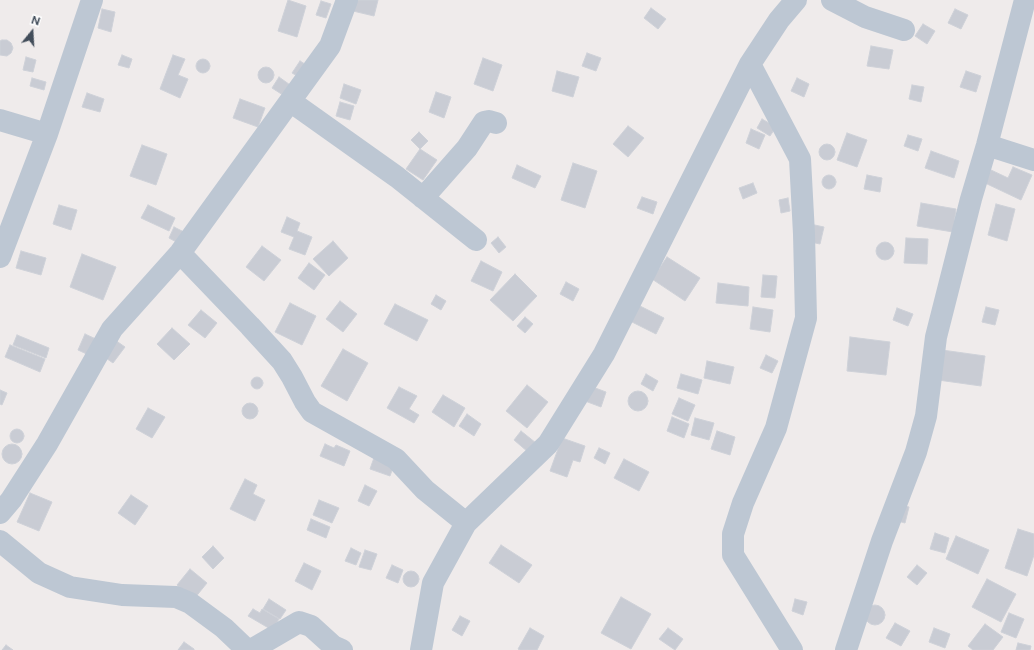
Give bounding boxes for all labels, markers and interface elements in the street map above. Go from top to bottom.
north arrow [12,12,52,52]
text: N [30,14,42,28]

